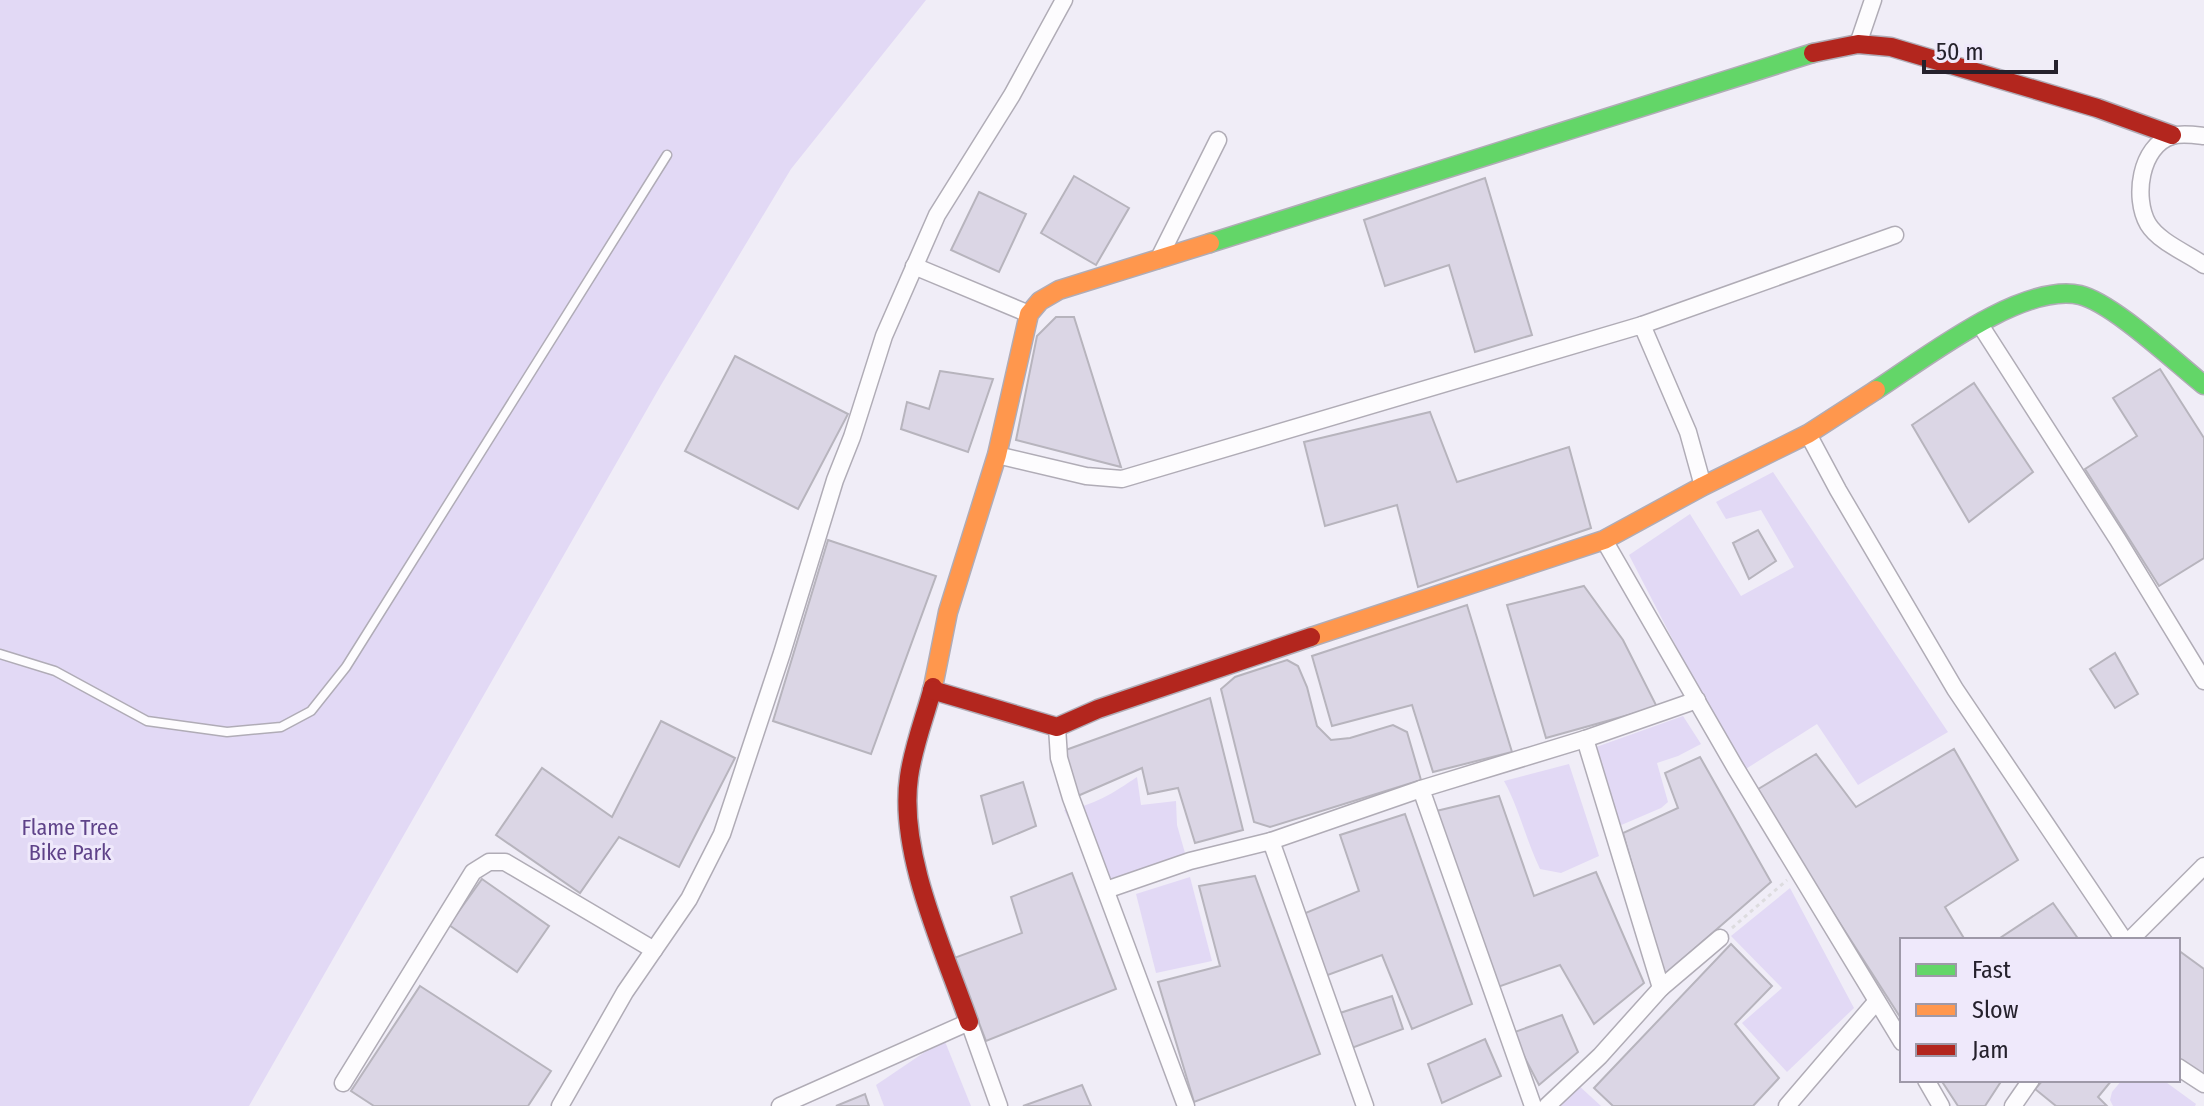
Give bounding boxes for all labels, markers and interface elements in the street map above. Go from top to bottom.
scale bar [1924,24,2056,74]
text: 50 m [1936,38,1984,66]
park label: Flame Tree Bike Park [21,814,119,866]
legend [1900,938,2180,1082]
text: Fast [1972,956,2011,984]
text: Slow [1972,996,2019,1024]
text: Jam [1972,1036,2009,1064]

